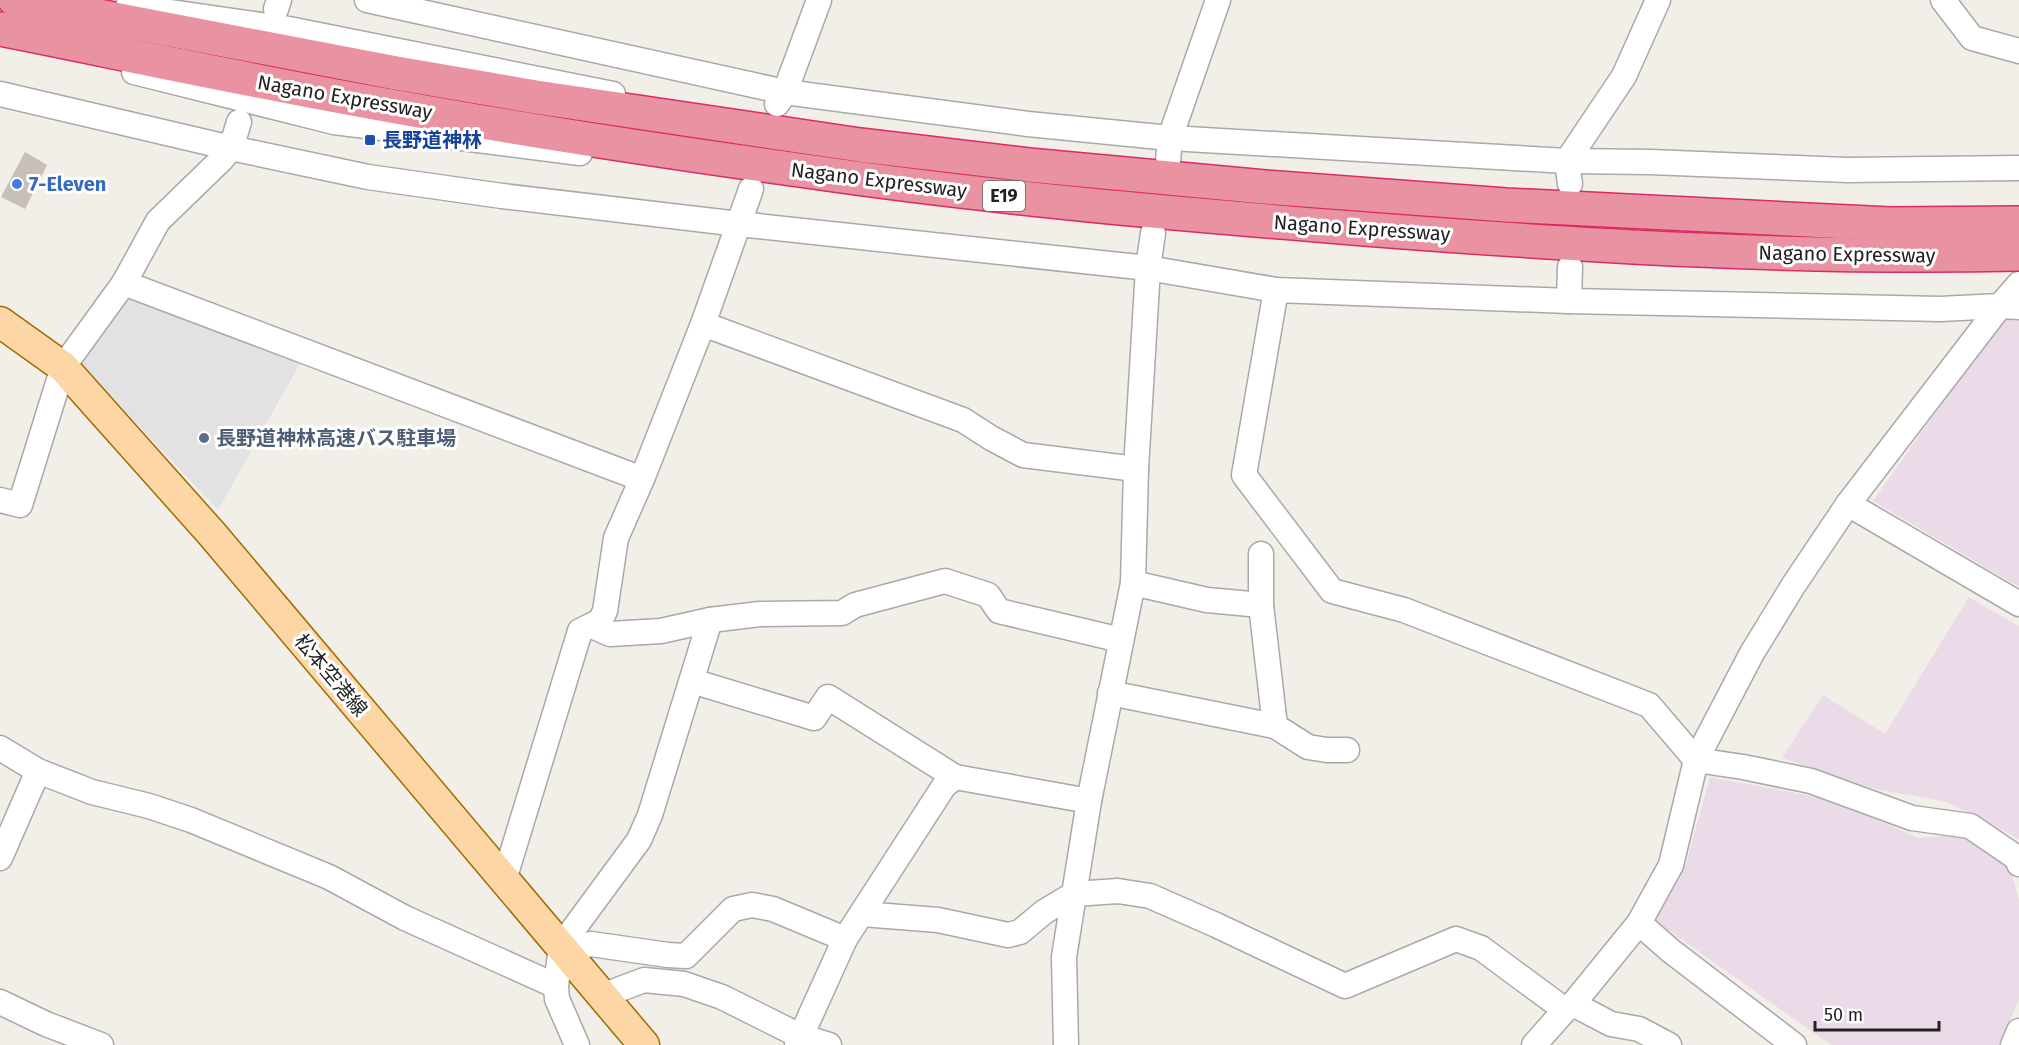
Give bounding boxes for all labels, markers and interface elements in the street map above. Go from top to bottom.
street label: Nagano Expressway [256,70,434,124]
place label: 長野道神林 [382,128,482,152]
marker: 長野道神林 [363,133,377,147]
street label: Nagano Expressway [790,157,969,203]
place label: 7-Eleven [29,172,106,196]
marker: 7-Eleven [10,177,24,191]
road number: E19 [983,181,1025,211]
street label: Nagano Expressway [1273,210,1451,246]
street label: Nagano Expressway [1758,240,1936,268]
place label: 長野道神林高速バス駐車場 [216,426,456,450]
marker: 長野道神林高速バス駐車場 [197,431,211,445]
street label: 松本空港線 [290,629,372,721]
scale bar [1815,994,1940,1032]
text: 50 m [1824,1004,1863,1026]

